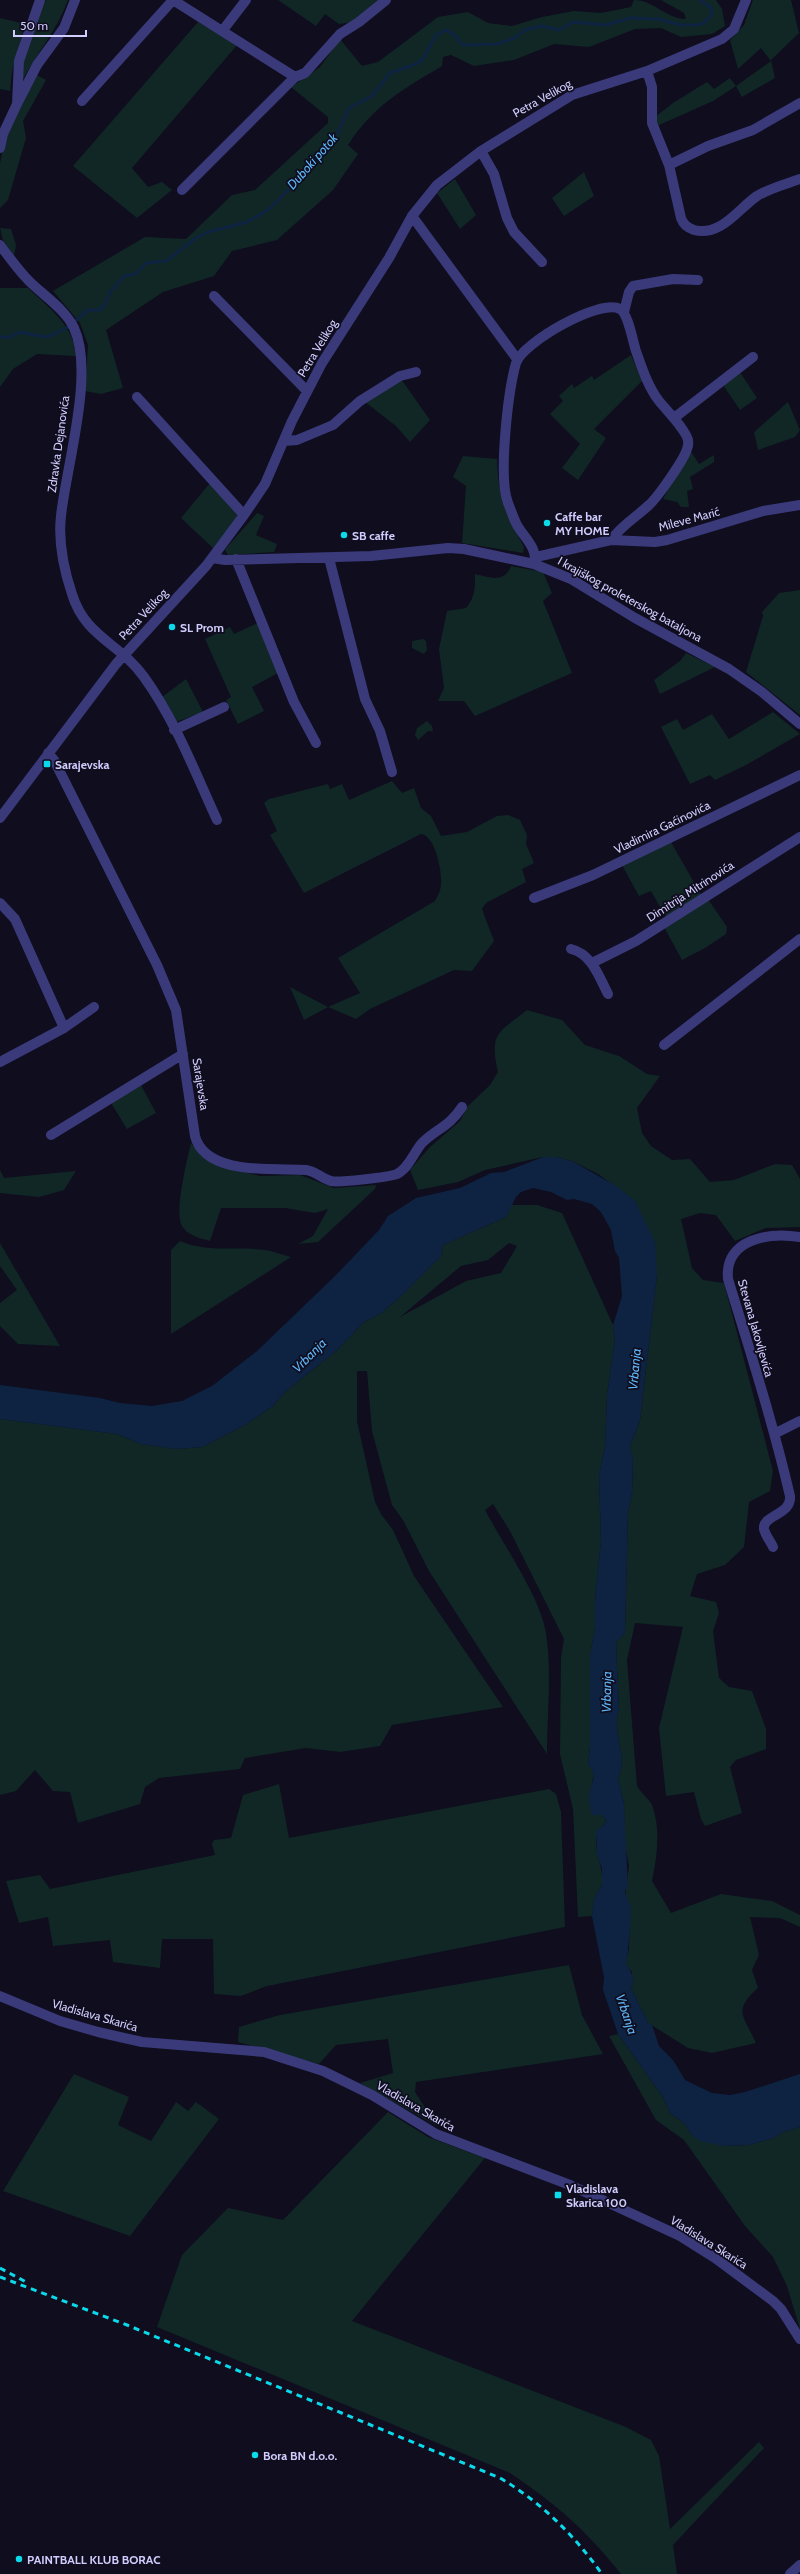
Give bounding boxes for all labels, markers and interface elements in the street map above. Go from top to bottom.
scale bar [14,12,86,38]
text: 50 m [20,18,48,33]
street label: Petra Velikog [510,75,575,120]
water label: Duboki potok [283,129,341,192]
street label: Petra Velikog [294,315,341,380]
street label: Zdravka Dejanovića [44,394,72,493]
street label: Mileve Marić [657,503,722,534]
place label: Caffe bar MY HOME [555,509,609,538]
marker: Caffe bar MY HOME [542,518,552,528]
place label: SB caffe [352,528,395,543]
marker: SB caffe [339,530,349,540]
street label: I krajiškog proleterskog bataljona [555,553,705,645]
street label: Petra Velikog [115,584,171,643]
place label: SL Prom [180,620,224,635]
marker: SL Prom [167,622,177,632]
place label: Sarajevska [55,757,110,772]
marker: Sarajevska [42,759,52,769]
street label: Vladimira Gaćinovića [612,797,713,857]
street label: Dimitrija Mitrinovića [644,857,737,925]
street label: Sarajevska [189,1057,213,1111]
street label: Stevana Jakovljevića [735,1277,777,1379]
water label: Vrbanja [289,1335,330,1376]
water label: Vrbanja [624,1348,645,1390]
water label: Vrbanja [598,1671,615,1713]
water label: Vrbanja [612,1992,641,2037]
street label: Vladislava Skarića [50,1996,140,2034]
street label: Vladislava Skarića [374,2077,458,2135]
place label: Vladislava Skarica 100 [566,2181,627,2210]
marker: Vladislava Skarica 100 [553,2190,563,2200]
street label: Vladislava Skarića [668,2212,751,2272]
place label: Bora BN d.o.o. [263,2448,337,2463]
marker: Bora BN d.o.o. [250,2450,260,2460]
place label: PAINTBALL KLUB BORAC [27,2552,160,2567]
marker: PAINTBALL KLUB BORAC [14,2554,24,2564]

